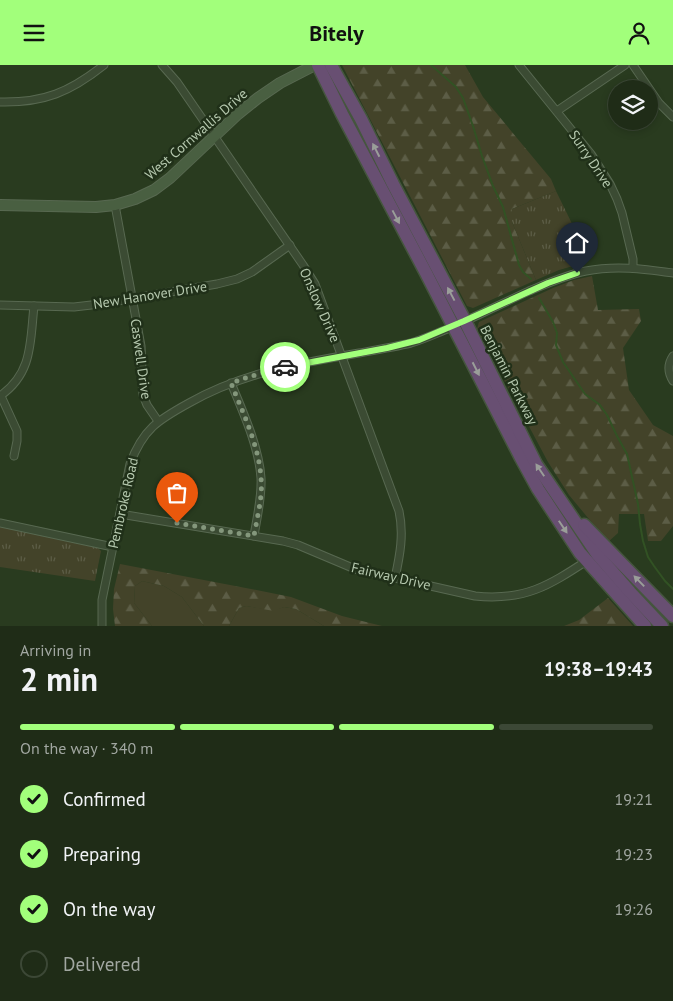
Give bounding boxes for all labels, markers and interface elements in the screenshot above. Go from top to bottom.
icon: menu [20,19,48,47]
text: Bitely [309,19,364,47]
icon: person [625,19,653,47]
map controls [608,80,658,130]
button: layers [608,80,658,130]
street label: West Cornwallis Drive [141,85,251,183]
street label: Surry Drive [565,127,617,191]
one-way arrow [372,143,380,157]
one-way arrow [392,210,401,224]
pin [556,222,598,273]
icon: home [563,229,591,257]
street label: Onslow Drive [296,265,344,345]
street label: New Hanover Drive [92,277,208,313]
one-way arrow [446,287,455,301]
street label: Caswell Drive [126,318,156,400]
street label: Benjamin Parkway [476,322,542,428]
courier [260,342,310,392]
icon: car [271,353,299,381]
one-way arrow [472,362,480,377]
street label: Pembroke Road [104,456,142,550]
one-way arrow [536,463,545,477]
pin [156,472,198,523]
icon: bag [163,479,191,507]
one-way arrow [558,520,568,533]
street label: Fairway Drive [349,558,433,594]
one-way arrow [633,576,645,588]
text: Arriving in [20,640,91,660]
text: 19:38–19:43 [544,657,653,681]
text: 2 min [20,658,98,700]
text: On the way · 340 m [20,738,153,758]
icon: check [20,785,48,813]
text: Confirmed [63,787,146,811]
text: 19:21 [615,789,653,809]
icon: check [20,840,48,868]
text: Preparing [63,842,141,866]
text: 19:23 [615,844,653,864]
icon: check [20,895,48,923]
text: On the way [63,897,155,921]
text: 19:26 [615,899,653,919]
text: Delivered [63,952,141,976]

